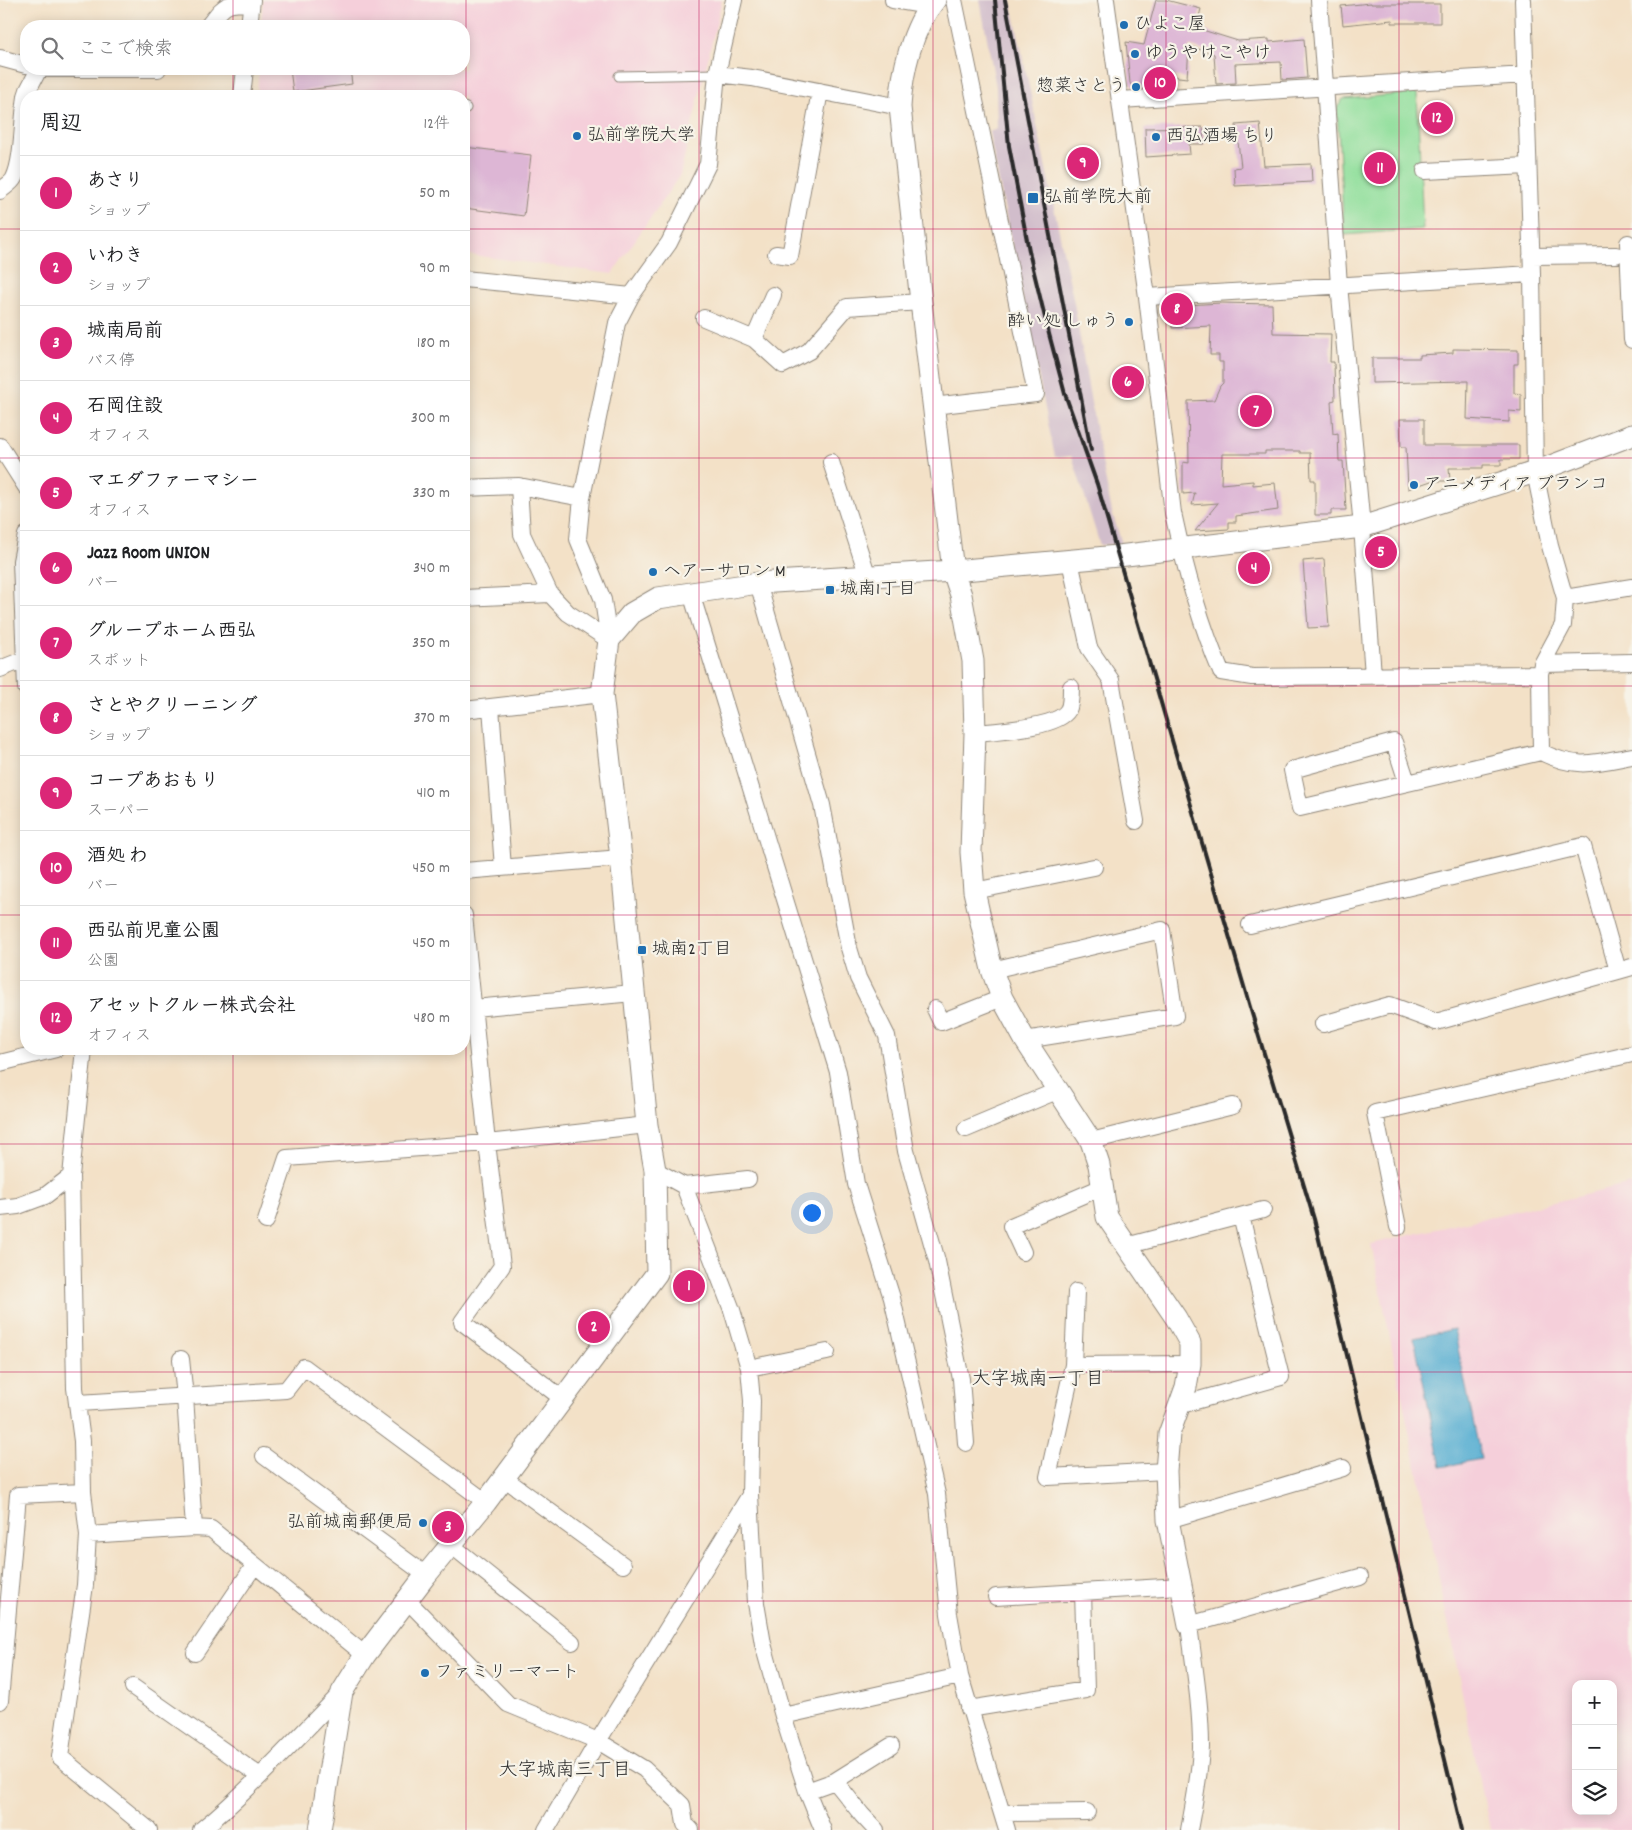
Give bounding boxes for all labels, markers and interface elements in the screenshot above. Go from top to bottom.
place label: ひよこ屋 [1134,13,1206,38]
marker: ひよこ屋 [1118,19,1130,31]
search box [20,20,470,75]
icon: search [38,34,66,62]
text: ここで検索 [78,37,173,64]
place label: ゆうやけこやけ [1145,42,1271,67]
marker: ゆうやけこやけ [1129,48,1141,60]
pin: 10 [1144,64,1176,102]
place label: 惣菜さとう [1036,75,1126,100]
marker: 惣菜さとう [1130,81,1142,93]
pin: 12 [1421,99,1453,137]
text: 周辺 [40,110,82,140]
text: 12件 [424,113,450,136]
place label: 弘前学院大学 [587,124,695,149]
place label: 西弘酒場 ちり [1166,125,1278,150]
marker: 弘前学院大学 [571,130,583,142]
marker: 西弘酒場 ちり [1150,131,1162,143]
pin: 9 [1067,144,1099,182]
pin: 11 [1364,149,1396,187]
text: あさり [87,169,143,196]
text: 1 [54,182,58,205]
text: 50 m [419,182,450,205]
place label: 弘前学院大前 [1044,186,1152,211]
marker: 弘前学院大前 [1026,191,1040,205]
text: ショップ [87,200,150,223]
text: いわき [87,244,144,271]
text: 2 [53,257,60,280]
text: 90 m [419,257,450,280]
text: ショップ [87,275,150,298]
pin: 8 [1161,290,1193,328]
place label: 酔い処 しゅう [1007,310,1119,335]
marker: 酔い処 しゅう [1123,316,1135,328]
text: 城南局前 [87,319,163,346]
text: 3 [52,332,60,355]
text: 180 m [417,332,450,355]
text: バス停 [87,350,135,373]
pin: 6 [1112,363,1144,401]
pin: 7 [1240,392,1272,430]
text: 石岡住設 [87,394,163,421]
text: 4 [53,407,59,430]
text: 300 m [411,407,450,430]
text: オフィス [87,425,151,448]
text: マエダファーマシー [87,469,259,496]
place label: アニメディア ブランコ [1424,473,1608,498]
marker: アニメディア ブランコ [1408,479,1420,491]
text: 5 [52,482,60,505]
text: 330 m [412,482,450,505]
text: オフィス [87,500,151,523]
pin: 5 [1365,533,1397,571]
text: Jazz Room UNION [87,541,210,568]
pin: 4 [1238,549,1270,587]
text: 6 [52,557,60,580]
text: 340 m [413,557,450,580]
place label: ヘアーサロン M [663,560,786,585]
marker: ヘアーサロン M [647,566,659,578]
text: バー [87,572,119,595]
place label: 城南1丁目 [840,578,916,603]
marker: 城南1丁目 [824,584,836,596]
text: グループホーム西弘 [87,619,256,646]
text: 7 [53,632,59,655]
text: 350 m [412,632,450,655]
text: スポット [87,650,151,673]
text: さとやクリーニング [87,694,258,721]
text: 8 [53,707,59,730]
text: 370 m [413,707,450,730]
text: ショップ [87,725,150,748]
text: コープあおもり [87,769,219,796]
text: 9 [52,782,60,805]
text: 410 m [416,782,450,805]
text: スーパー [87,800,150,823]
text: 酒処 わ [87,844,148,871]
text: 10 [50,857,62,880]
text: 450 m [413,857,450,880]
text: バー [87,875,119,898]
text: 西弘前児童公園 [87,919,220,946]
text: 11 [52,932,60,955]
text: 450 m [413,932,450,955]
place label: 城南2丁目 [652,938,732,963]
marker: 城南2丁目 [636,944,648,956]
text: 公園 [87,950,119,973]
text: アセットクルー株式会社 [87,994,296,1021]
text: 12 [51,1007,61,1030]
text: 480 m [414,1007,450,1030]
text: オフィス [87,1025,151,1048]
your location [799,1200,825,1226]
pin: 1 [673,1267,705,1305]
pin: 2 [578,1308,610,1346]
district label: 大字城南一丁目 [971,1367,1105,1394]
pin: 3 [432,1508,464,1546]
place label: 弘前城南郵便局 [287,1511,413,1536]
marker: 弘前城南郵便局 [417,1517,429,1529]
place label: ファミリーマート [435,1661,579,1686]
marker: ファミリーマート [419,1667,431,1679]
map controls [1572,1680,1617,1815]
button: + [1572,1680,1617,1725]
button: − [1572,1725,1617,1770]
district label: 大字城南三丁目 [498,1758,632,1785]
button: layers [1572,1770,1617,1815]

